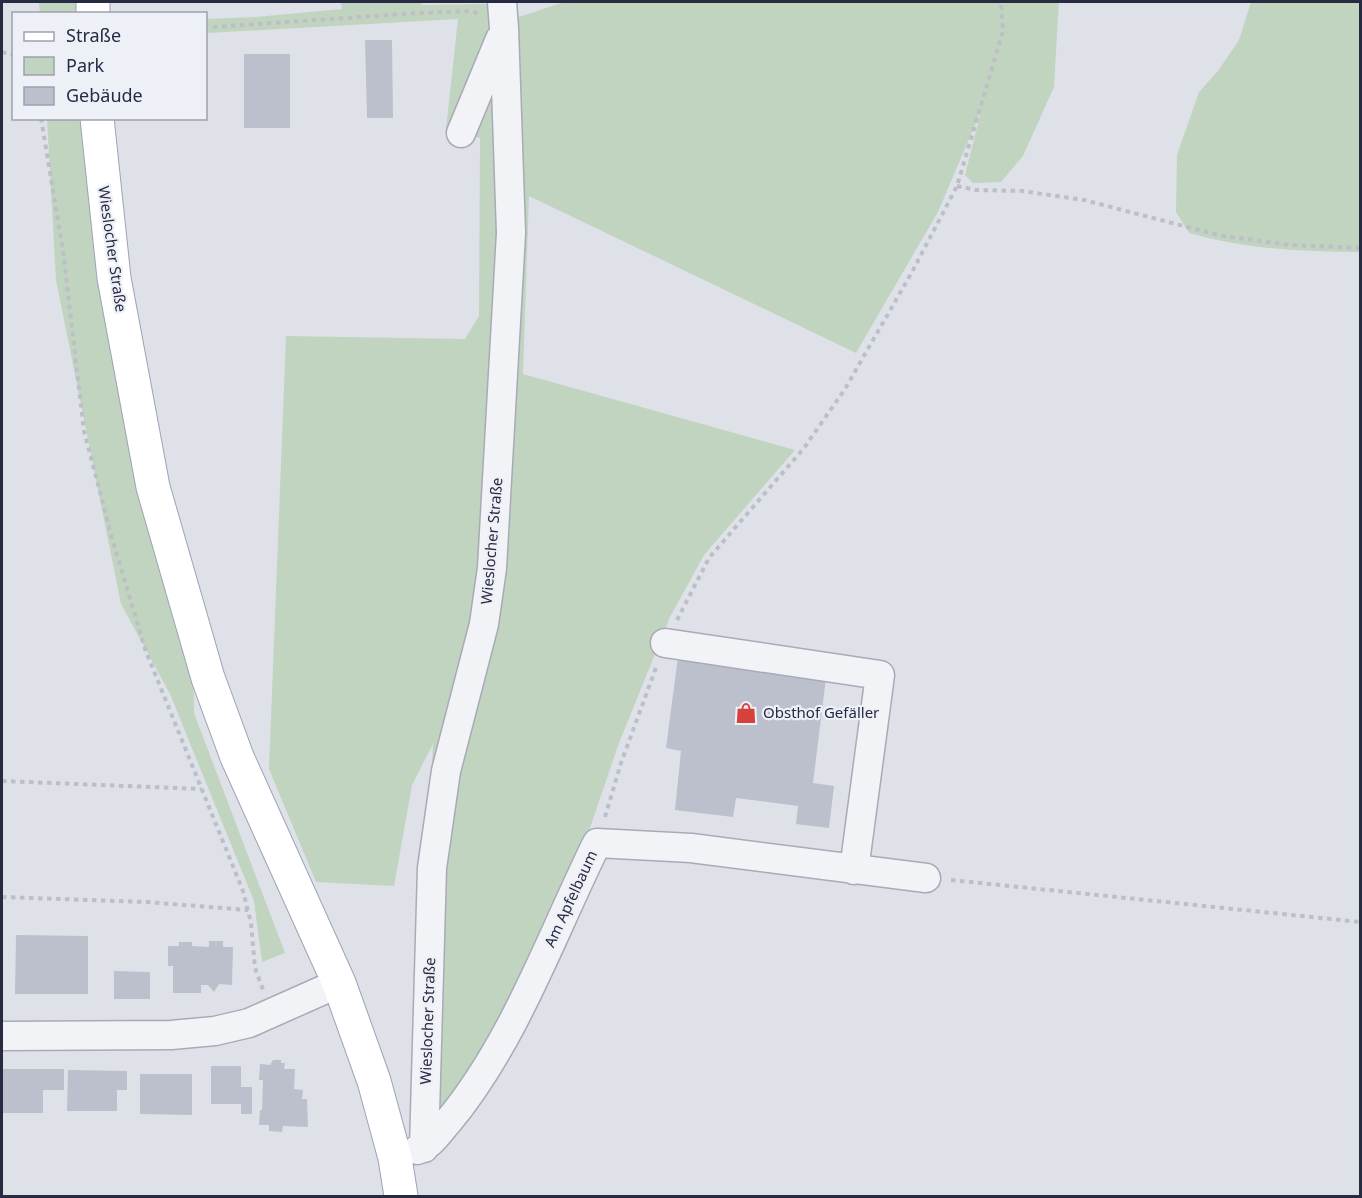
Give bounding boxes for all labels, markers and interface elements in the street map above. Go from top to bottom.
legend [12,12,207,120]
text: Straße [66,23,121,47]
text: Park [66,53,104,77]
text: Gebäude [66,83,143,107]
street label: Wieslocher Straße [94,184,132,313]
street label: Wieslocher Straße [475,477,507,605]
shop icon: Obsthof Gefäller [734,701,758,725]
place label: Obsthof Gefäller [763,702,879,722]
street label: Am Apfelbaum [539,847,601,950]
street label: Wieslocher Straße [415,957,439,1085]

